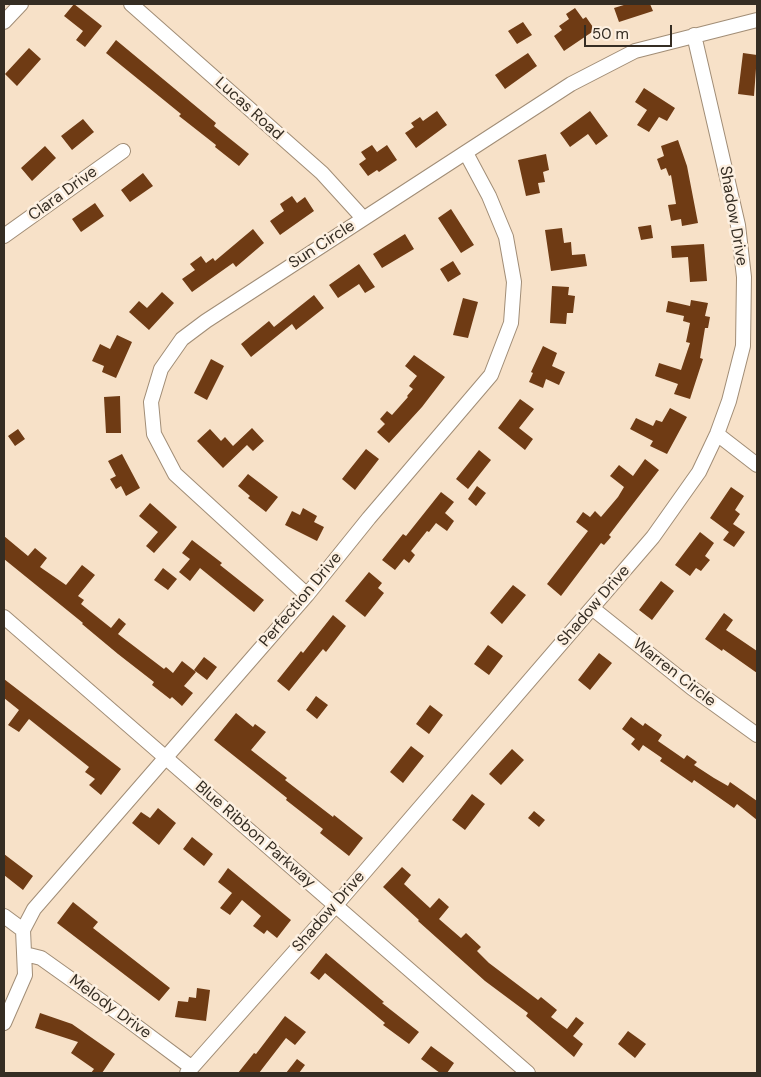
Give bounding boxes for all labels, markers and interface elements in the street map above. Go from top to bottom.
scale bar [586,15,674,47]
text: 50 m [592,24,629,44]
street label: Lucas Road [211,73,287,145]
street label: Clara Drive [25,163,101,225]
street label: Shadow Drive [715,165,751,267]
street label: Sun Circle [285,217,359,273]
street label: Perfection Drive [256,549,346,651]
street label: Shadow Drive [554,562,634,650]
street label: Warren Circle [629,635,719,711]
street label: Blue Ribbon Parkway [191,778,319,892]
street label: Shadow Drive [289,868,369,956]
street label: Melody Drive [65,971,155,1043]

